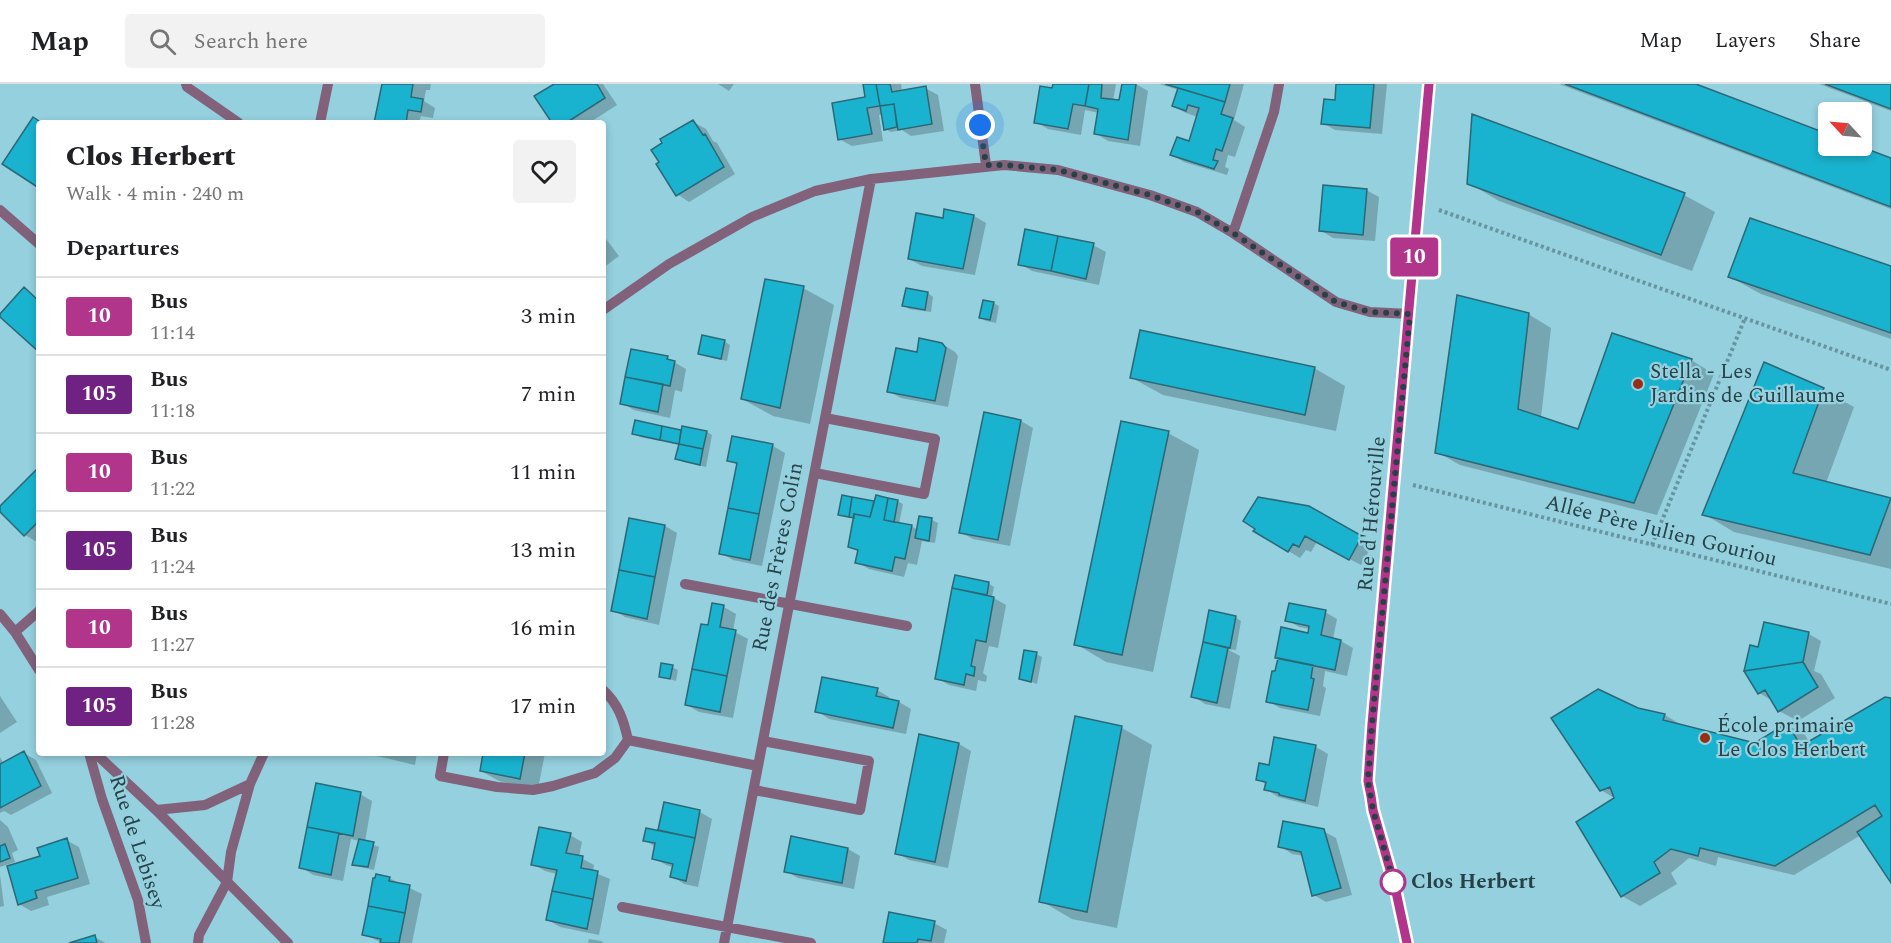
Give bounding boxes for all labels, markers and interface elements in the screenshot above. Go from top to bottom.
search box [125,14,545,68]
text: Map [30,20,89,63]
icon: search [146,25,179,58]
text: Search here [194,25,308,58]
text: Map [1640,25,1682,57]
text: Layers [1715,25,1776,57]
text: Share [1809,25,1861,57]
north arrow [1818,102,1872,156]
map controls [1818,102,1872,156]
your location [965,110,995,140]
text: Clos Herbert [66,135,236,178]
button: heart [513,140,576,203]
text: Walk · 4 min · 240 m [66,179,244,209]
text: Departures [66,232,180,265]
line badge: 10 [1387,238,1441,276]
text: 10 [1402,241,1426,273]
text: Bus [150,285,188,318]
text: 10 [87,300,111,332]
text: 3 min [521,300,576,333]
text: 11:14 [150,318,195,348]
place label: Stella - Les Jardins de Guillaume [1650,356,1845,412]
text: Bus [150,363,188,396]
marker: Stella - Les Jardins de Guillaume [1631,377,1645,391]
text: 105 [81,378,117,410]
text: 7 min [521,378,576,411]
text: 11:18 [150,396,195,426]
street label: Rue d'Hérouville [1349,435,1395,593]
text: Bus [150,441,188,474]
text: 10 [87,456,111,488]
text: 11 min [510,456,576,489]
street label: Rue des Frères Colin [744,459,812,655]
text: 11:22 [150,474,195,504]
street label: Allée Père Julien Gouriou [1542,487,1780,575]
text: Bus [150,519,188,552]
text: 105 [81,534,117,566]
text: 13 min [510,534,576,567]
text: 11:24 [150,552,195,582]
text: Bus [150,597,188,630]
text: 10 [87,612,111,644]
text: 16 min [510,612,576,645]
text: 11:27 [150,630,195,660]
text: Bus [150,675,188,708]
text: 105 [81,690,117,722]
text: 17 min [510,690,576,723]
text: 11:28 [150,708,195,738]
place label: École primaire Le Clos Herbert [1717,710,1866,766]
marker: École primaire Le Clos Herbert [1698,731,1712,745]
street label: Rue de Lebisey [100,771,174,914]
place label: Clos Herbert [1411,866,1536,898]
marker: Clos Herbert [1380,869,1406,895]

